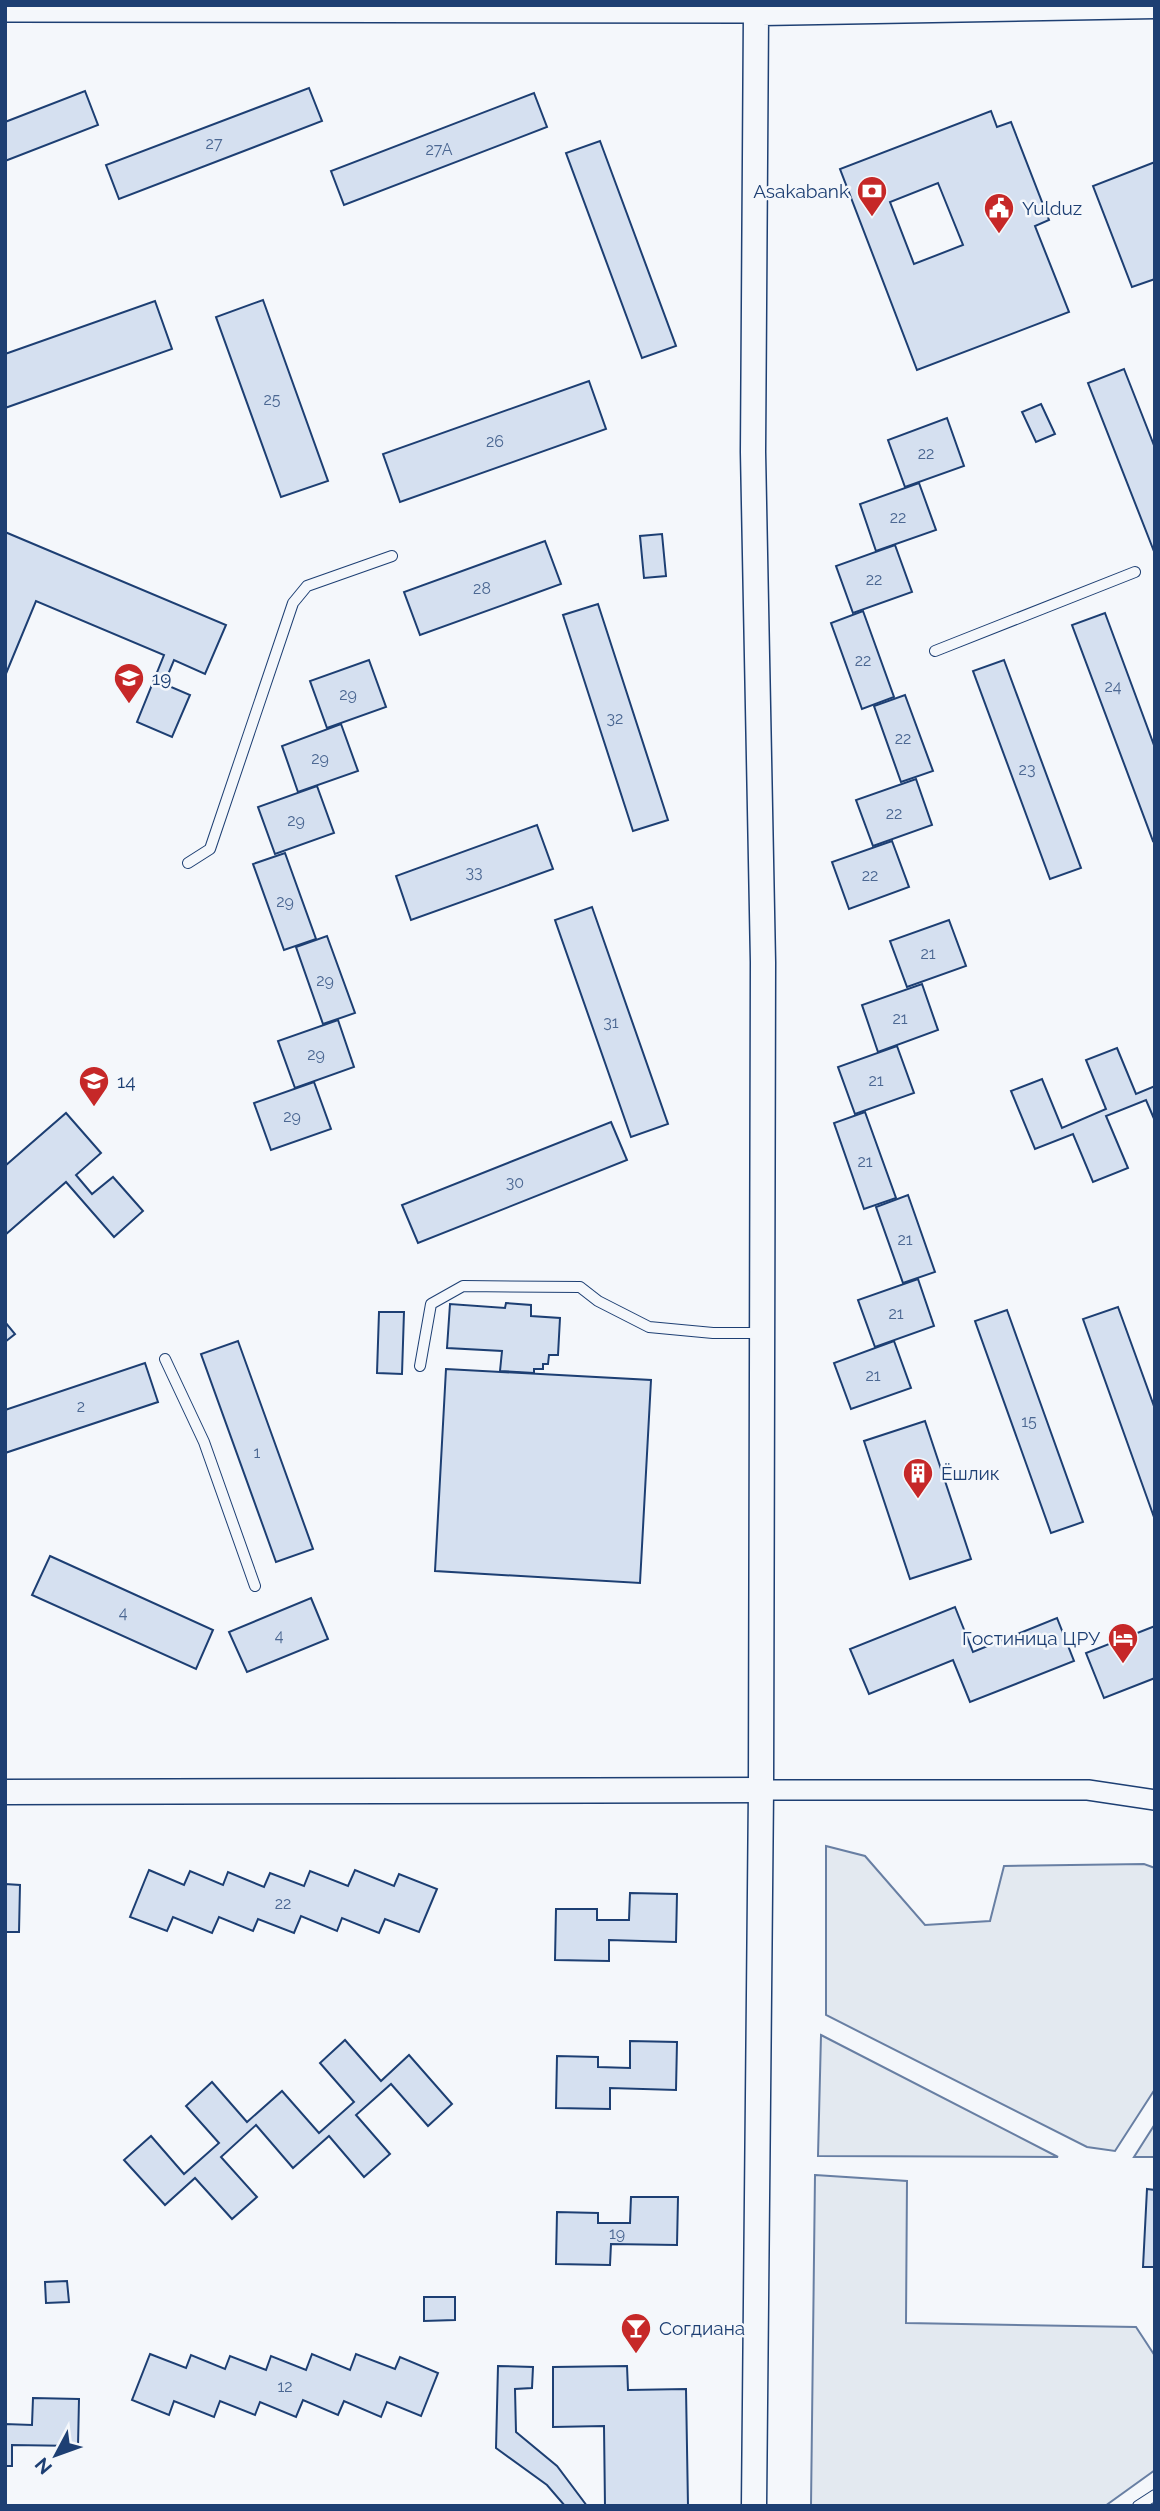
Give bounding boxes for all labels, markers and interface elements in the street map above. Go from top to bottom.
house number: 27 [206,134,223,153]
house number: 27A [426,140,453,159]
bank icon: Asakabank [855,174,889,218]
place label: Asakabank [753,180,849,202]
public building icon: Yulduz [982,191,1016,235]
place label: Yulduz [1022,197,1082,219]
house number: 25 [263,390,281,409]
house number: 26 [486,432,504,451]
house number: 22 [918,444,934,463]
house number: 22 [890,508,906,527]
house number: 22 [866,570,882,589]
house number: 28 [473,579,491,598]
house number: 22 [855,651,871,670]
school or university icon: 19 [112,661,146,705]
place label: 19 [152,667,171,689]
house number: 24 [1104,677,1122,696]
house number: 29 [339,685,357,704]
house number: 32 [607,709,623,728]
house number: 22 [895,729,911,748]
house number: 29 [311,749,329,768]
house number: 23 [1019,760,1035,779]
house number: 22 [886,804,902,823]
house number: 29 [287,811,305,830]
house number: 33 [465,863,483,882]
house number: 22 [862,866,878,885]
house number: 29 [276,892,294,911]
house number: 21 [920,944,936,963]
house number: 29 [316,971,334,990]
house number: 21 [892,1009,908,1028]
house number: 31 [603,1013,619,1032]
house number: 29 [307,1045,325,1064]
school or university icon: 14 [77,1064,111,1108]
place label: 14 [117,1070,136,1092]
house number: 21 [868,1071,884,1090]
house number: 29 [283,1107,301,1126]
house number: 21 [857,1152,873,1171]
house number: 30 [506,1173,524,1192]
house number: 21 [897,1230,913,1249]
house number: 21 [888,1304,904,1323]
house number: 21 [865,1366,881,1385]
house number: 2 [77,1397,85,1416]
house number: 15 [1021,1412,1037,1431]
house number: 1 [254,1443,261,1462]
building icon: Ёшлик [901,1456,935,1500]
place label: Ёшлик [941,1462,1000,1484]
house number: 4 [119,1603,128,1622]
hotel icon: Гостиница ЦРУ [1106,1621,1140,1665]
house number: 4 [275,1626,284,1645]
place label: Гостиница ЦРУ [962,1627,1100,1649]
house number: 22 [275,1894,291,1913]
house number: 19 [609,2224,625,2243]
bar icon: Согдиана [619,2311,653,2355]
place label: Согдиана [659,2317,745,2339]
house number: 12 [277,2377,293,2396]
north arrow [21,2420,91,2490]
text: N [30,2453,56,2479]

